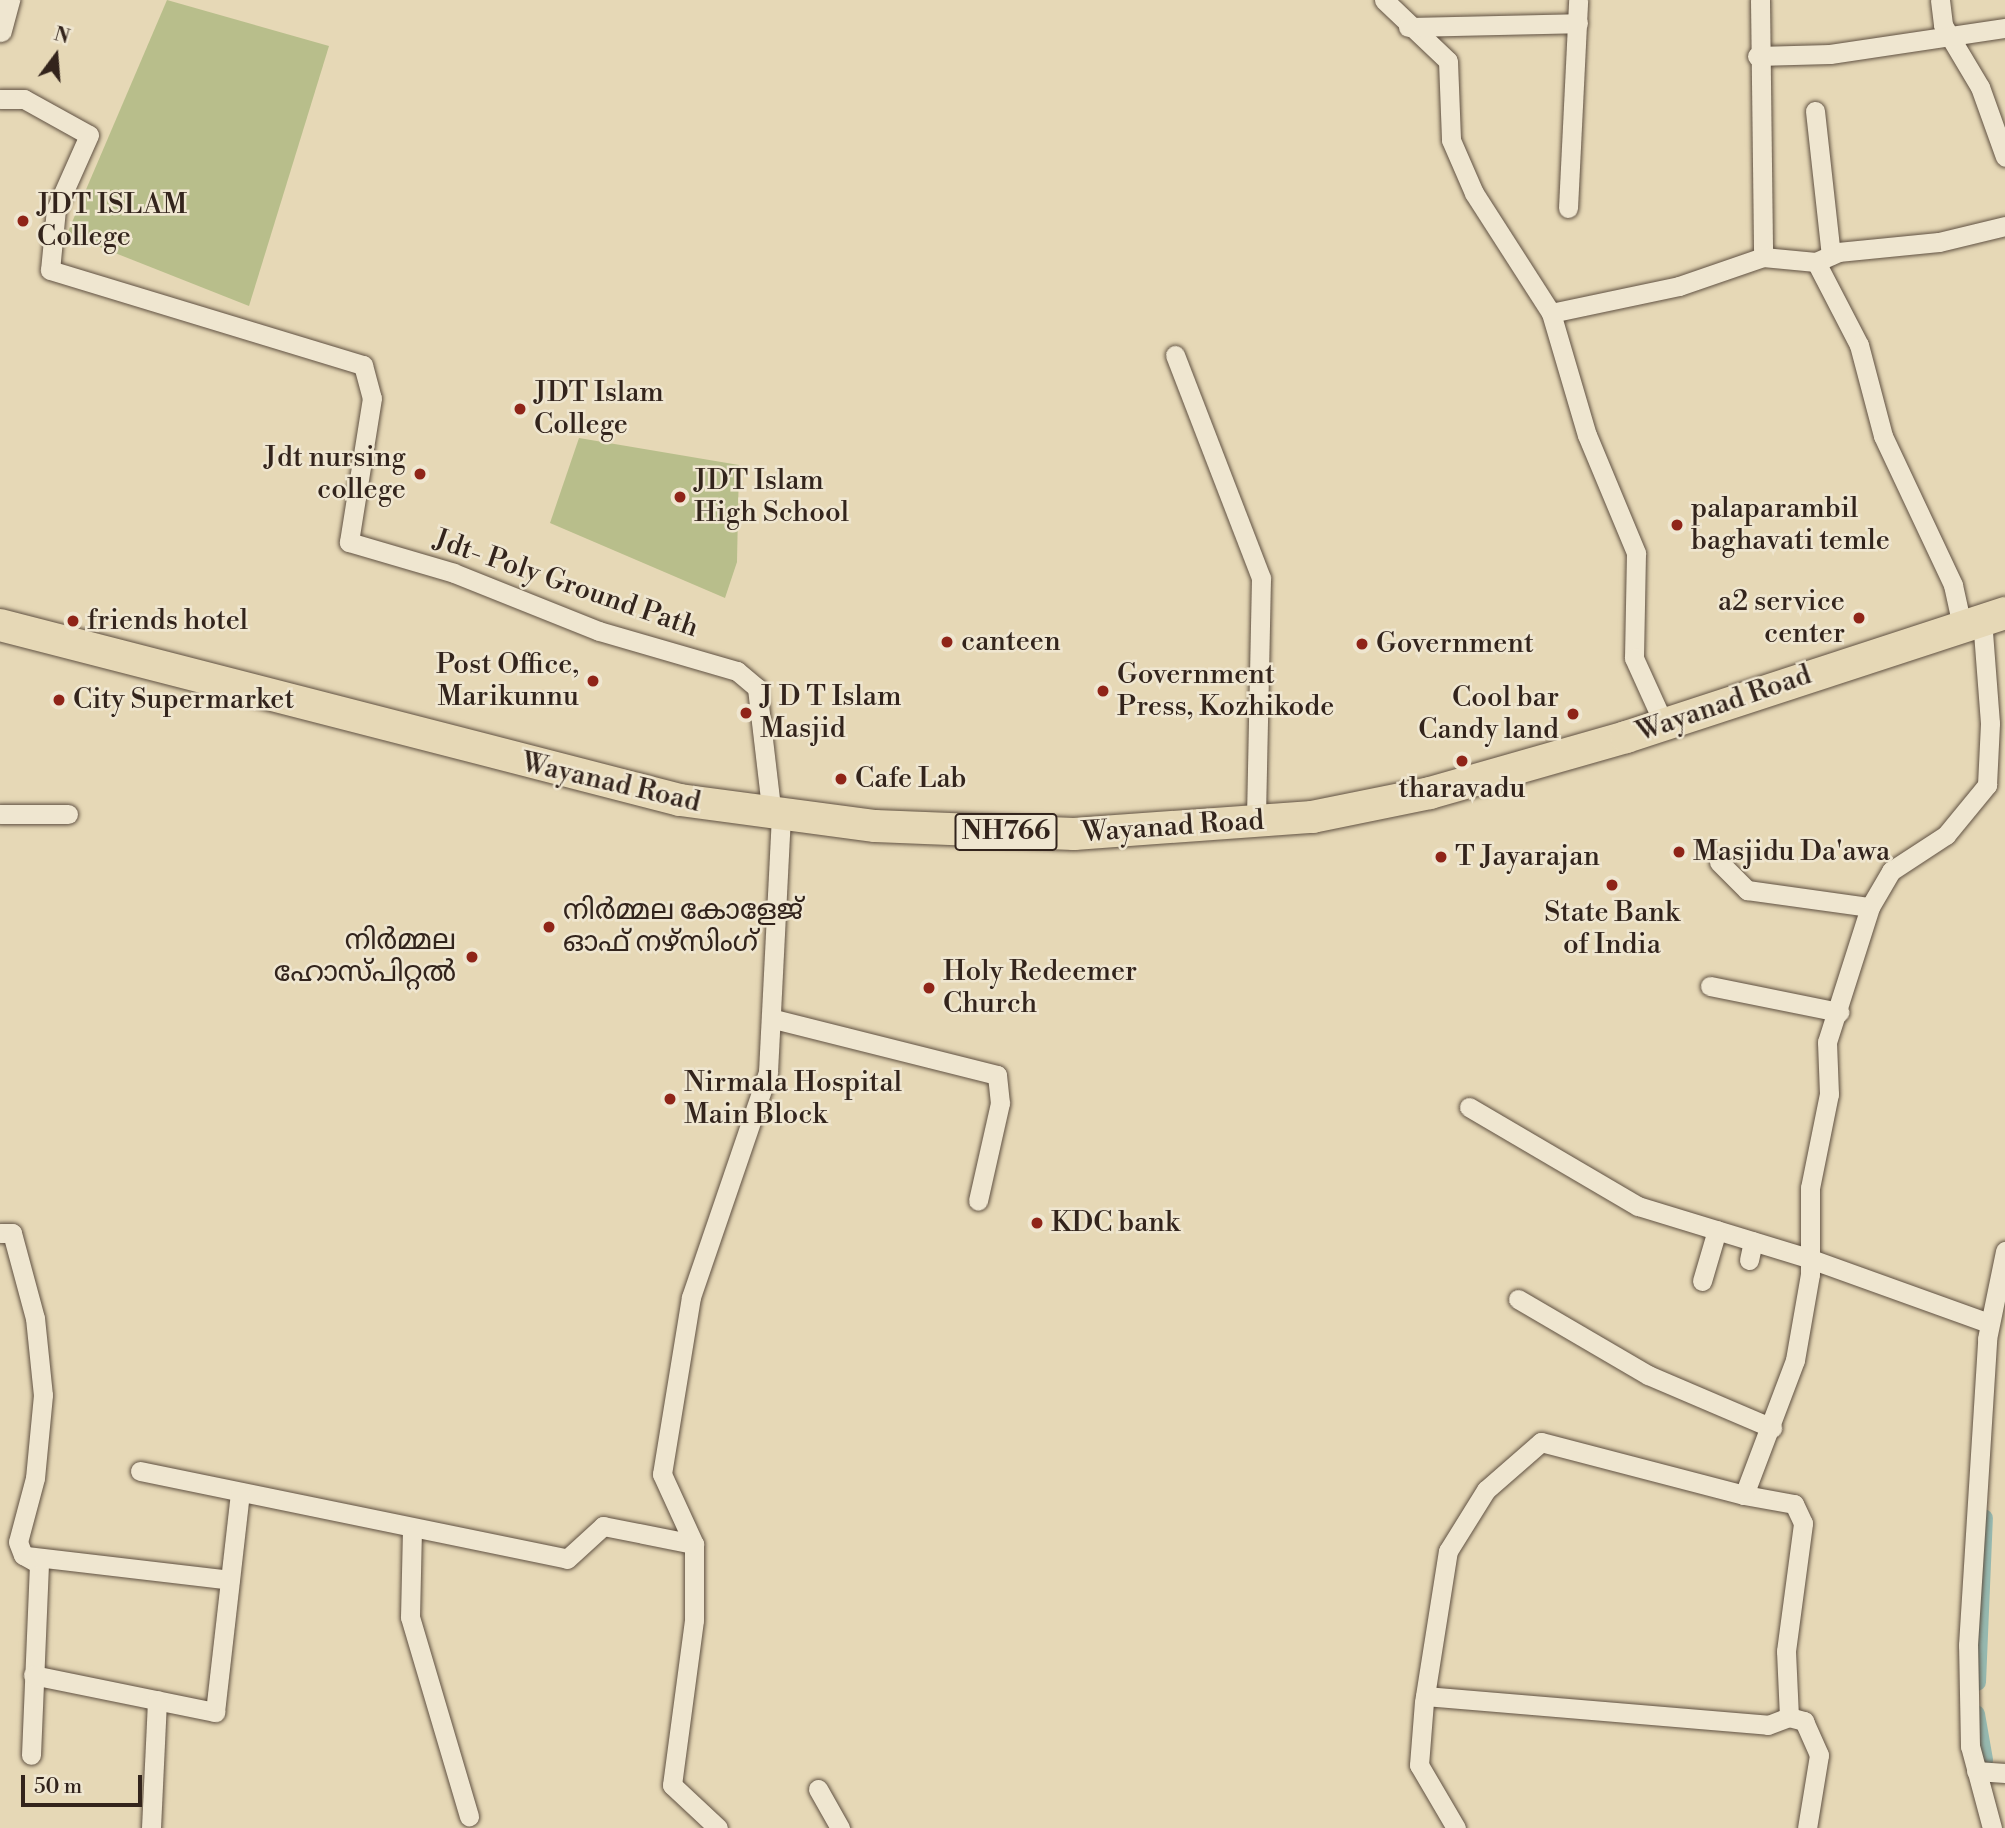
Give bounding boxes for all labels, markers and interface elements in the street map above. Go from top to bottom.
north arrow [21,21,91,91]
text: N [51,22,72,49]
place label: JDT ISLAM College [37,188,187,254]
marker: JDT ISLAM College [15,213,31,229]
place label: JDT Islam College [534,376,664,442]
marker: JDT Islam College [512,401,528,417]
place label: Jdt nursing college [264,441,406,507]
place label: JDT Islam High School [694,464,849,530]
marker: Jdt nursing college [412,466,428,482]
marker: JDT Islam High School [672,489,688,505]
place label: palaparambil baghavati temle [1691,492,1890,558]
marker: palaparambil baghavati temle [1669,517,1685,533]
street label: Jdt- Poly Ground Path [429,523,703,645]
place label: a2 service center [1718,585,1845,651]
place label: friends hotel [87,604,248,638]
marker: a2 service center [1851,610,1867,626]
marker: friends hotel [65,613,81,629]
place label: canteen [961,625,1061,659]
place label: Government [1376,627,1534,661]
marker: canteen [939,634,955,650]
marker: Government [1354,636,1370,652]
place label: Post Office, Marikunnu [436,648,579,714]
place label: Government Press, Kozhikode [1117,658,1334,724]
street label: Wayanad Road [1632,658,1816,750]
marker: Post Office, Marikunnu [585,673,601,689]
place label: J D T Islam Masjid [760,680,902,746]
place label: Cool bar Candy land [1418,681,1559,747]
place label: City Supermarket [73,683,294,717]
marker: Government Press, Kozhikode [1095,683,1111,699]
marker: City Supermarket [51,692,67,708]
marker: J D T Islam Masjid [738,705,754,721]
marker: Cool bar Candy land [1565,706,1581,722]
street label: Wayanad Road [518,746,704,820]
marker: tharavadu [1454,753,1470,769]
place label: Cafe Lab [855,762,967,796]
marker: Cafe Lab [833,771,849,787]
place label: tharavadu [1399,772,1525,806]
street label: Wayanad Road [1081,804,1265,850]
road number: NH766 [954,810,1058,854]
place label: Masjidu Da'awa [1693,835,1890,869]
place label: T Jayarajan [1455,840,1600,874]
marker: Masjidu Da'awa [1671,844,1687,860]
marker: T Jayarajan [1433,849,1449,865]
marker: State Bank of India [1604,877,1620,893]
place label: നിർമ്മല കോളേജ് ഓഫ് നഴ്സിംഗ് [563,894,803,960]
place label: State Bank of India [1544,896,1680,962]
marker: നിർമ്മല കോളേജ് ഓഫ് നഴ്സിംഗ് [541,919,557,935]
place label: നിർമ്മല ഹോസ്പിറ്റൽ [274,924,456,990]
marker: നിർമ്മല ഹോസ്പിറ്റൽ [462,947,482,967]
place label: Holy Redeemer Church [943,955,1137,1021]
marker: Holy Redeemer Church [921,980,937,996]
place label: Nirmala Hospital Main Block [684,1066,902,1132]
marker: Nirmala Hospital Main Block [662,1091,678,1107]
place label: KDC bank [1051,1206,1180,1240]
marker: KDC bank [1029,1215,1045,1231]
scale bar [24,1762,145,1806]
text: 50 m [34,1774,82,1800]

